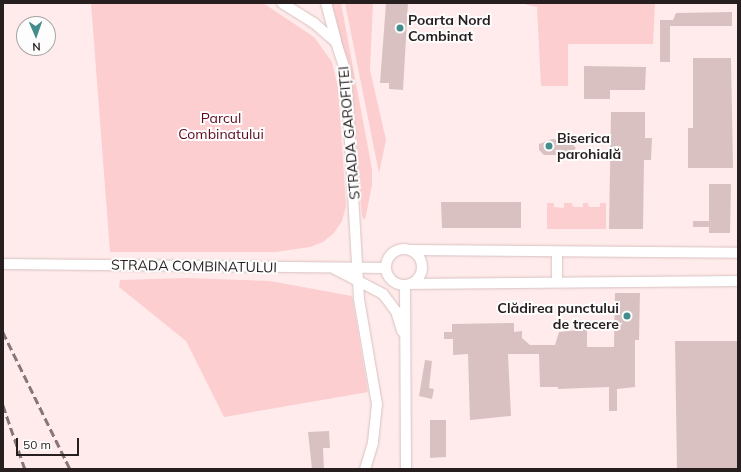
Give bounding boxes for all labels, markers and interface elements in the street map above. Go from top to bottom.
place label: Poarta Nord Combinat [408,12,491,44]
north arrow [16,16,56,56]
marker: Poarta Nord Combinat [395,23,405,33]
text: N [32,40,41,54]
street label: STRADA GAROFIȚEI [335,66,363,200]
park label: Parcul Combinatului [178,110,264,142]
place label: Biserica parohială [557,130,621,162]
marker: Biserica parohială [544,141,554,151]
street label: STRADA COMBINATULUI [111,256,277,276]
place label: Clădirea punctului de trecere [497,300,619,332]
marker: Clădirea punctului de trecere [622,311,632,321]
scale bar [18,430,81,456]
text: 50 m [23,437,51,452]

